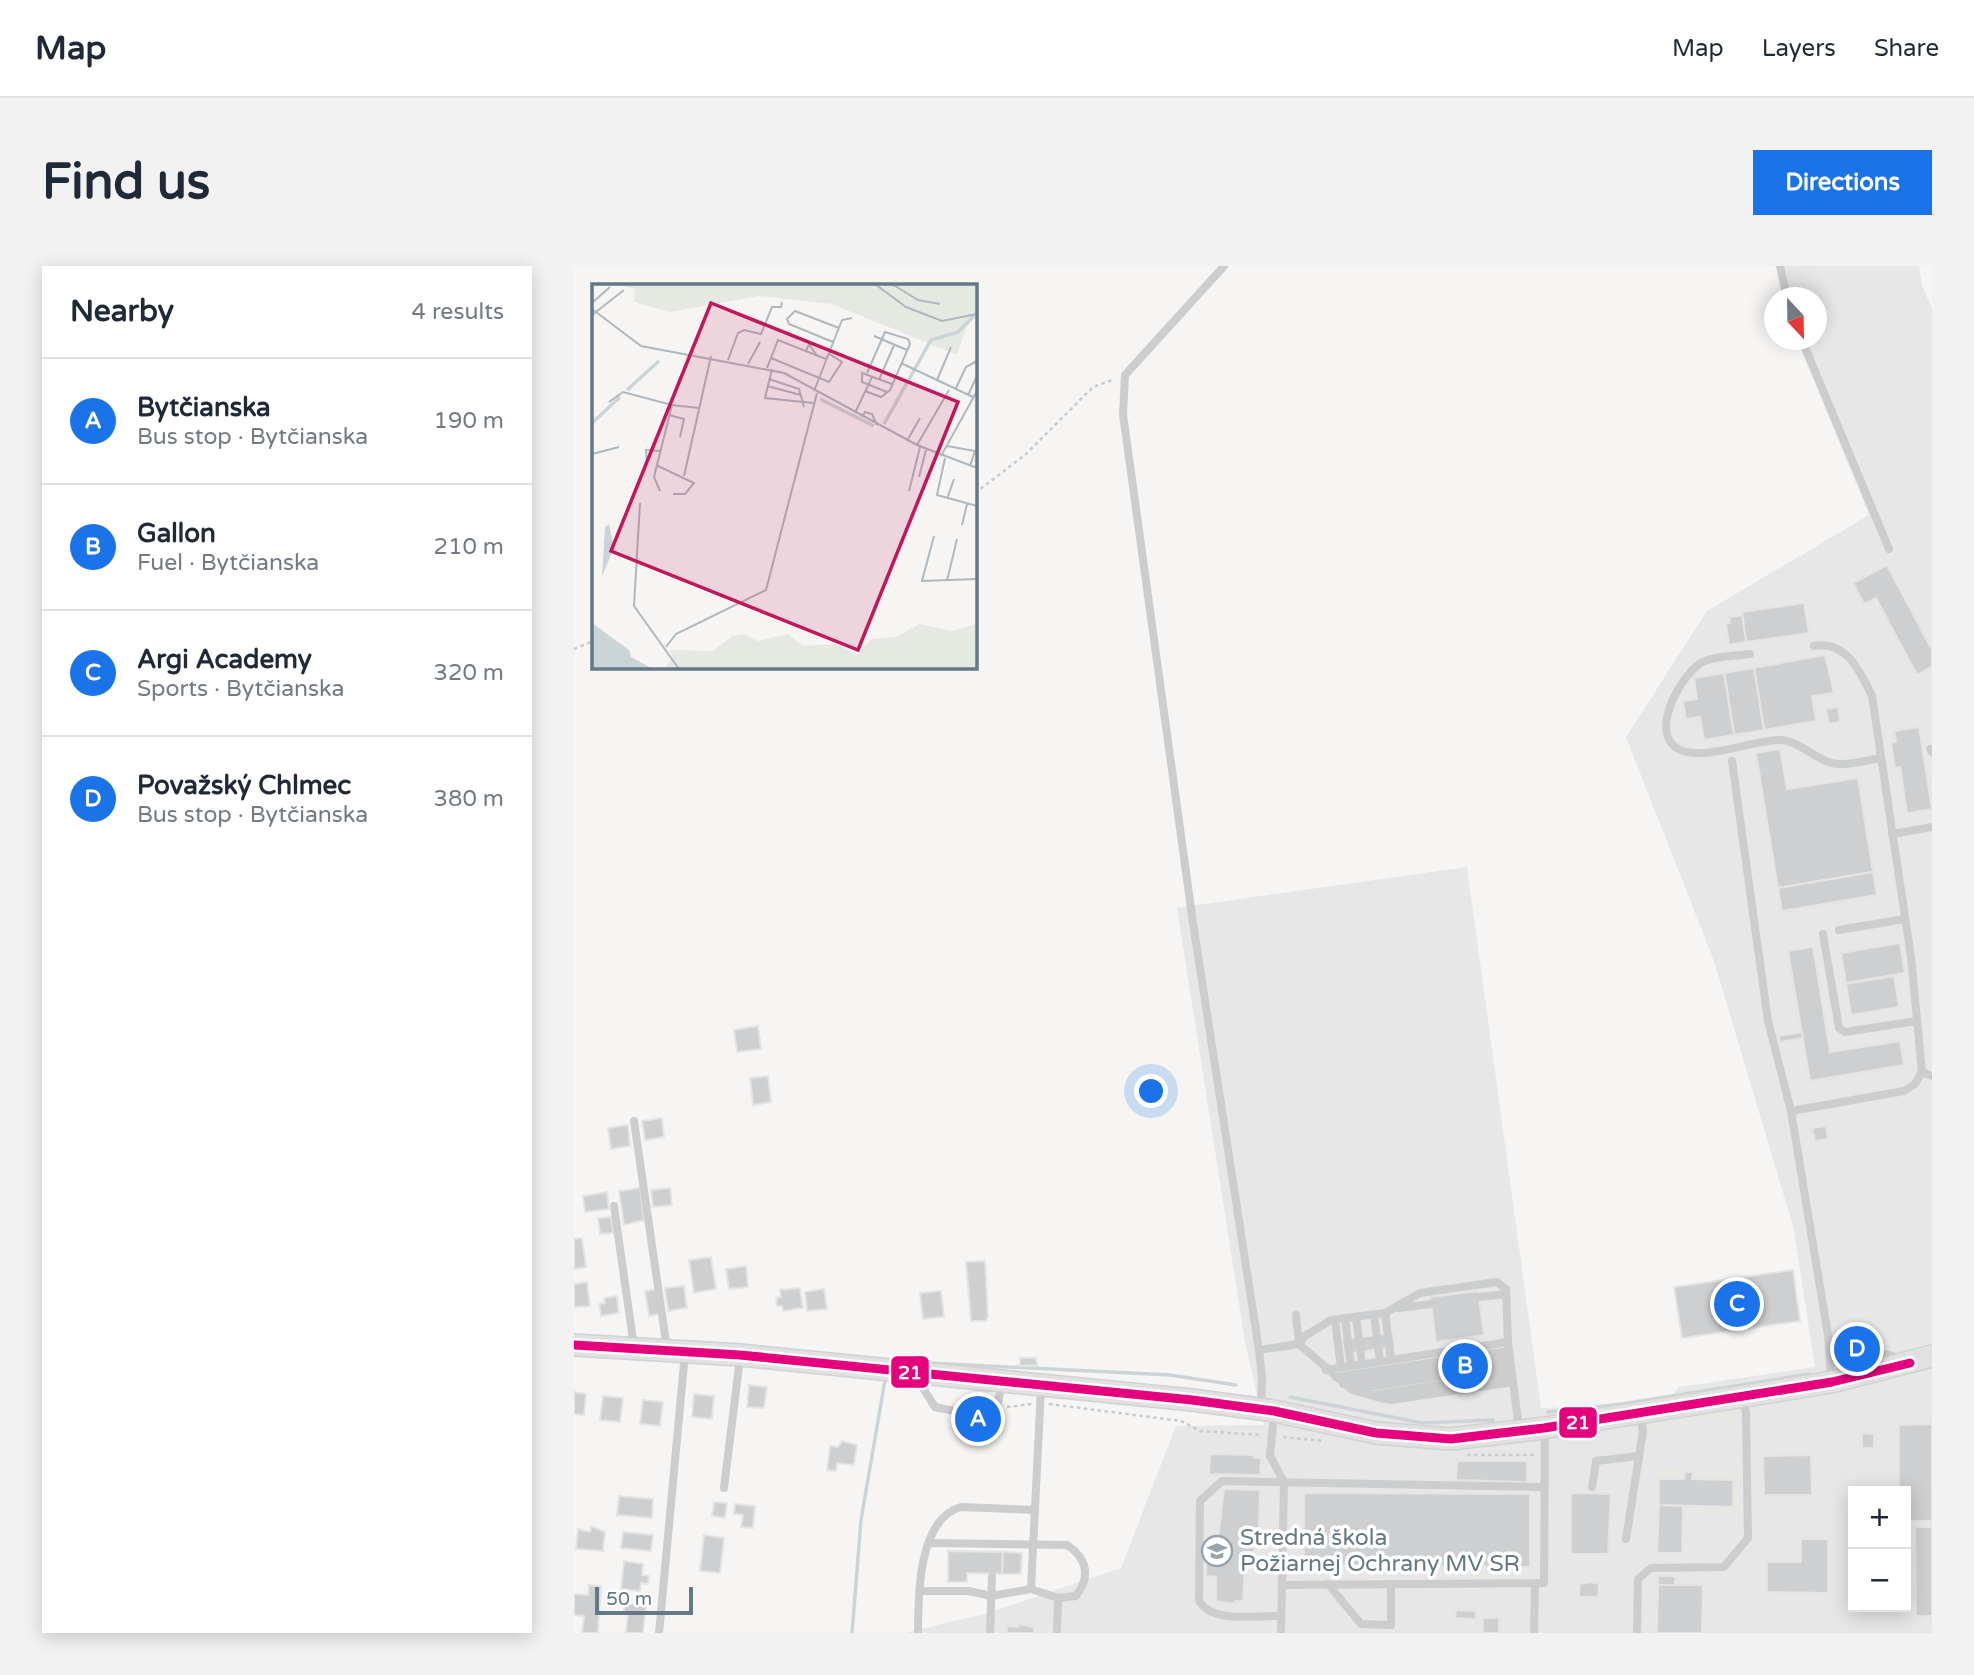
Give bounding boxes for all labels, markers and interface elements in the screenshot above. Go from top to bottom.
text: Map [35,29,106,68]
text: Map [1672,34,1724,63]
text: Layers [1762,34,1836,63]
text: Share [1874,34,1939,63]
button: Directions [1753,150,1932,215]
text: Find us [42,153,210,212]
inset map [592,284,976,668]
north arrow [1764,287,1827,350]
text: Nearby [70,293,174,330]
text: 4 results [411,298,504,326]
text: Bytčianska [137,392,271,423]
text: A [84,407,102,435]
text: 190 m [434,407,504,435]
text: Bus stop · Bytčianska [137,423,368,451]
text: Gallon [137,518,216,549]
text: B [85,533,101,561]
text: 210 m [434,533,504,561]
text: Fuel · Bytčianska [137,549,319,577]
text: Argi Academy [137,644,312,675]
text: C [85,659,101,687]
text: 320 m [434,659,504,687]
text: Sports · Bytčianska [137,675,344,703]
text: Považský Chlmec [137,770,351,801]
text: D [84,785,102,813]
text: 380 m [434,785,504,813]
text: Bus stop · Bytčianska [137,801,368,829]
your location [1134,1074,1168,1108]
pin: C [1714,1278,1760,1330]
pin: D [1834,1323,1880,1375]
pin: B [1442,1340,1488,1392]
line badge: 21 [890,1355,930,1389]
text: 21 [898,1362,922,1384]
pin: A [955,1393,1001,1445]
line badge: 21 [1558,1406,1598,1439]
text: 21 [1566,1412,1590,1434]
map controls [1848,1486,1911,1612]
button: + [1848,1486,1911,1549]
place label: Stredná škola Požiarnej Ochrany MV SR [1240,1524,1520,1578]
school or university icon: Stredná škola Požiarnej Ochrany MV SR [1200,1534,1234,1568]
button: − [1848,1549,1911,1612]
scale bar [595,1584,693,1616]
text: 50 m [606,1588,652,1610]

